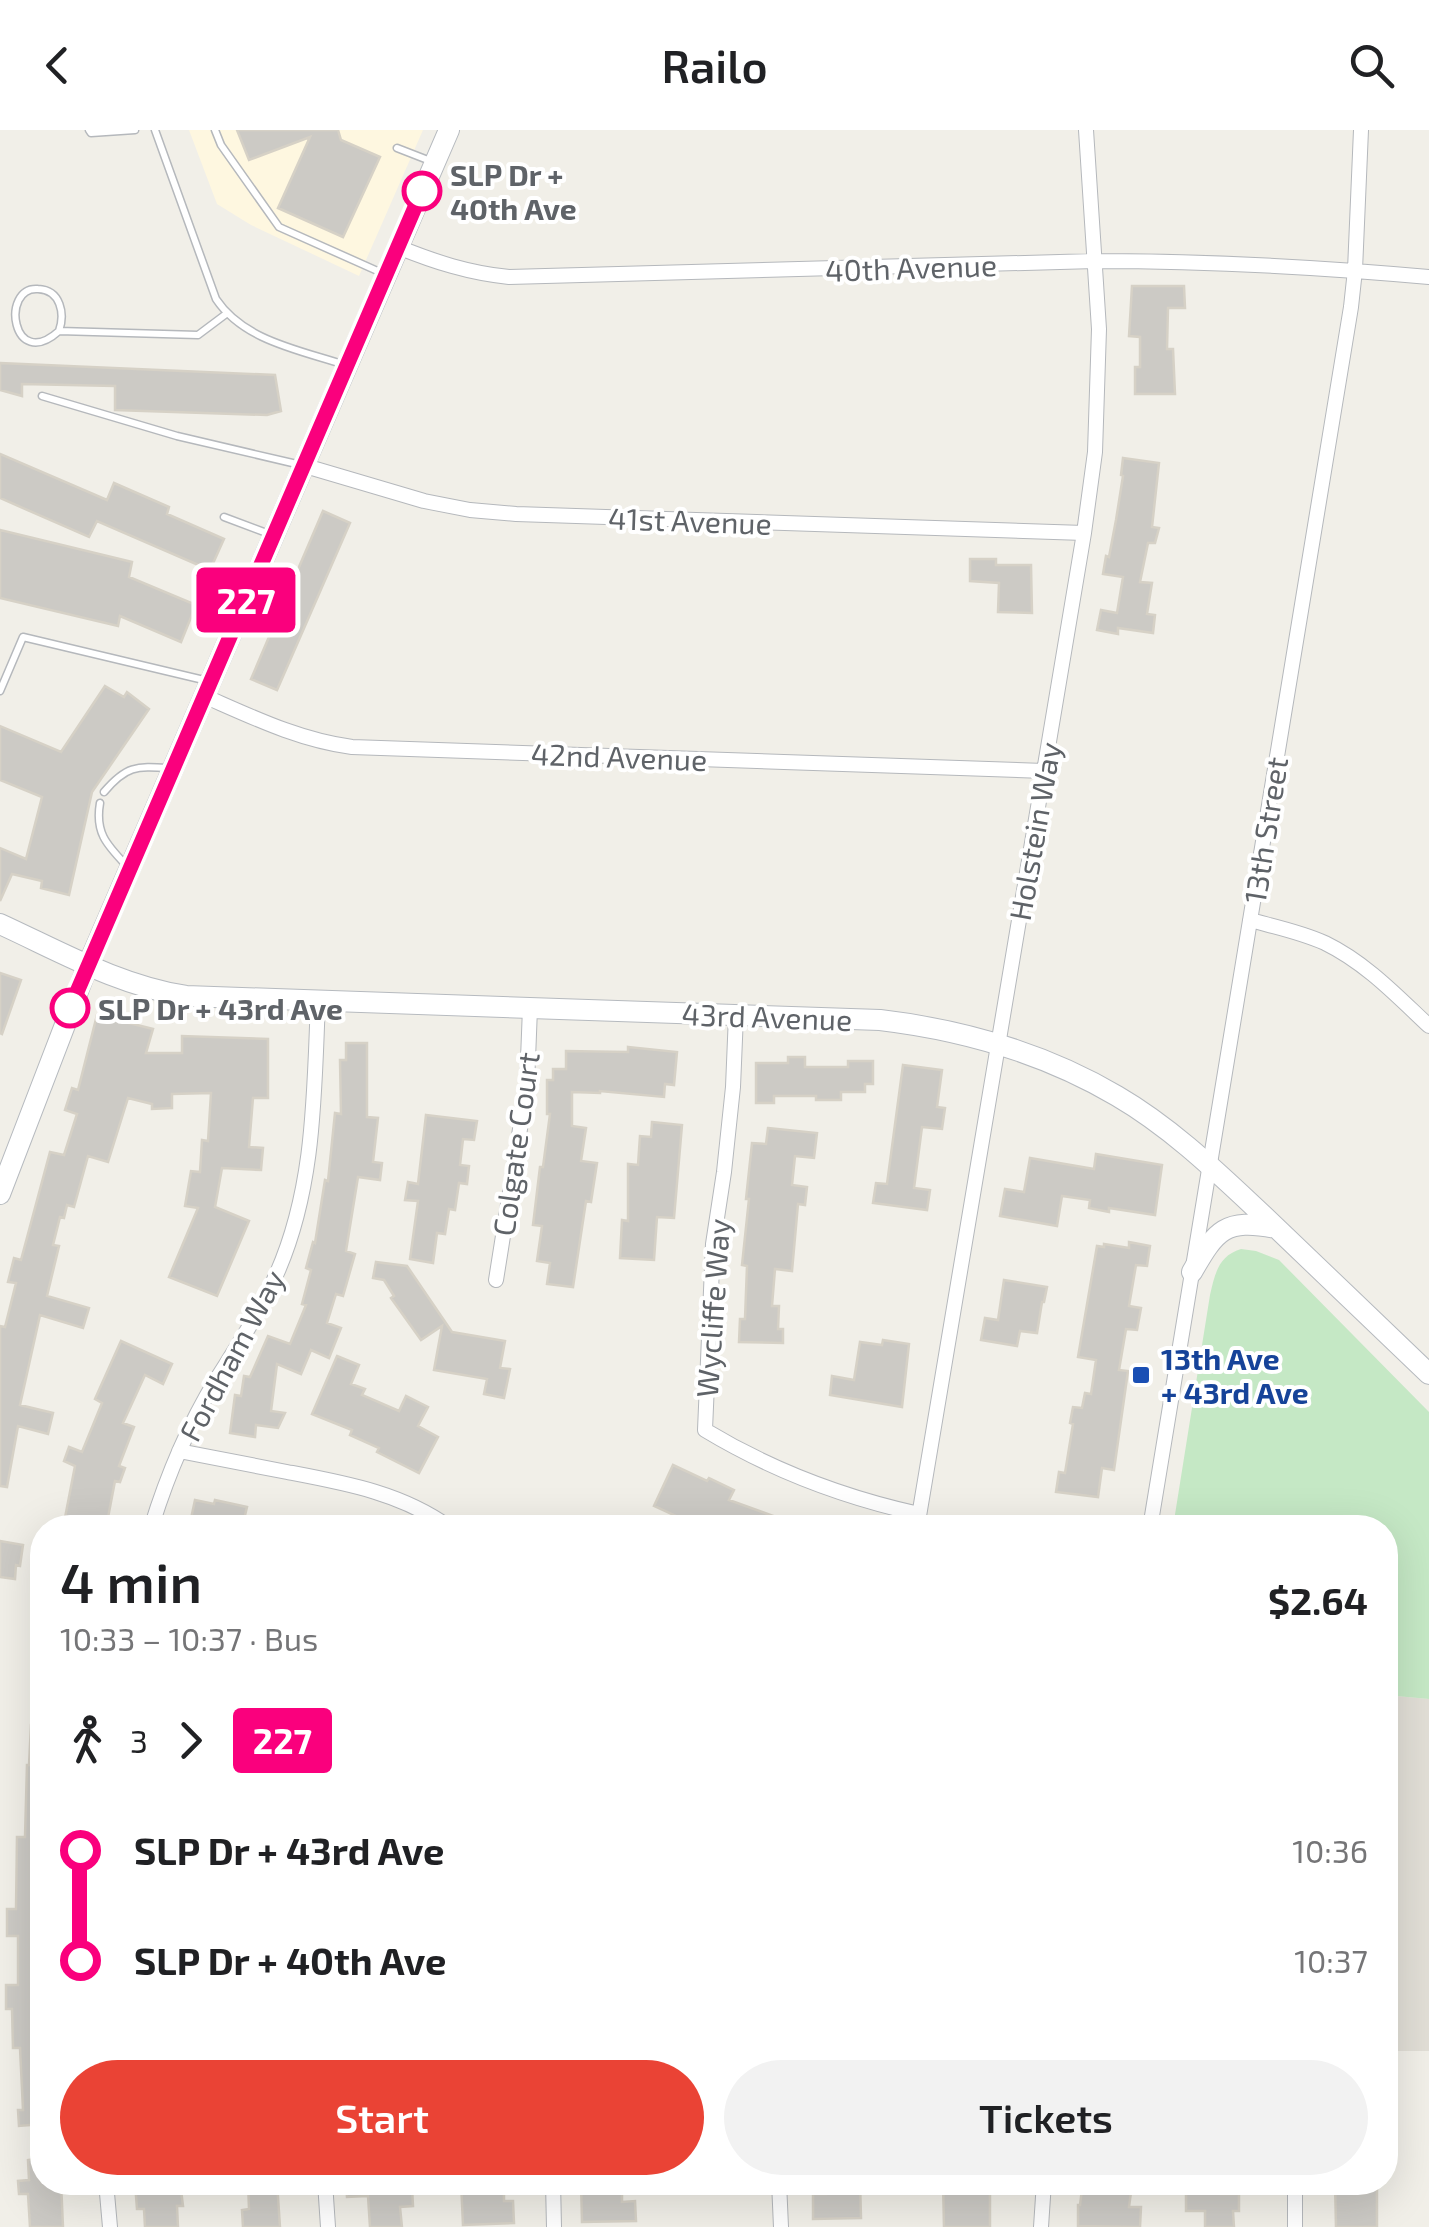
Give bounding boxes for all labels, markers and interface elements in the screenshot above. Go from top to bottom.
icon: back [30,38,85,93]
text: Railo [662,38,767,92]
icon: search [1344,38,1399,93]
place label: SLP Dr + 40th Ave [450,156,577,226]
marker: SLP Dr + 40th Ave [403,172,441,210]
street label: 40th Avenue [824,246,998,288]
street label: 41st Avenue [608,499,772,541]
line badge: 227 [188,568,304,632]
text: 227 [216,579,276,621]
street label: 42nd Avenue [530,735,708,777]
street label: Holstein Way [1001,739,1067,923]
street label: 13th Street [1236,754,1294,906]
marker: SLP Dr + 43rd Ave [51,989,89,1027]
place label: SLP Dr + 43rd Ave [98,990,343,1026]
street label: 43rd Avenue [681,995,853,1037]
street label: Colgate Court [484,1050,546,1238]
street label: Wycliffe Way [688,1217,736,1399]
street label: Fordham Way [171,1263,291,1447]
place label: 13th Ave + 43rd Ave [1161,1340,1309,1410]
marker: 13th Ave + 43rd Ave [1130,1364,1152,1386]
text: 4 min [60,1548,202,1614]
text: $2.64 [1268,1577,1368,1623]
text: 10:33 – 10:37 · Bus [60,1619,318,1657]
icon: walk [60,1713,115,1768]
icon: forward [163,1713,218,1768]
text: 227 [253,1719,312,1761]
text: 3 [130,1721,148,1759]
text: SLP Dr + 43rd Ave [134,1827,444,1873]
text: 10:36 [1292,1831,1368,1869]
text: SLP Dr + 40th Ave [134,1937,446,1983]
text: 10:37 [1294,1941,1368,1979]
button: Start [60,2060,704,2175]
button: Tickets [724,2060,1368,2175]

